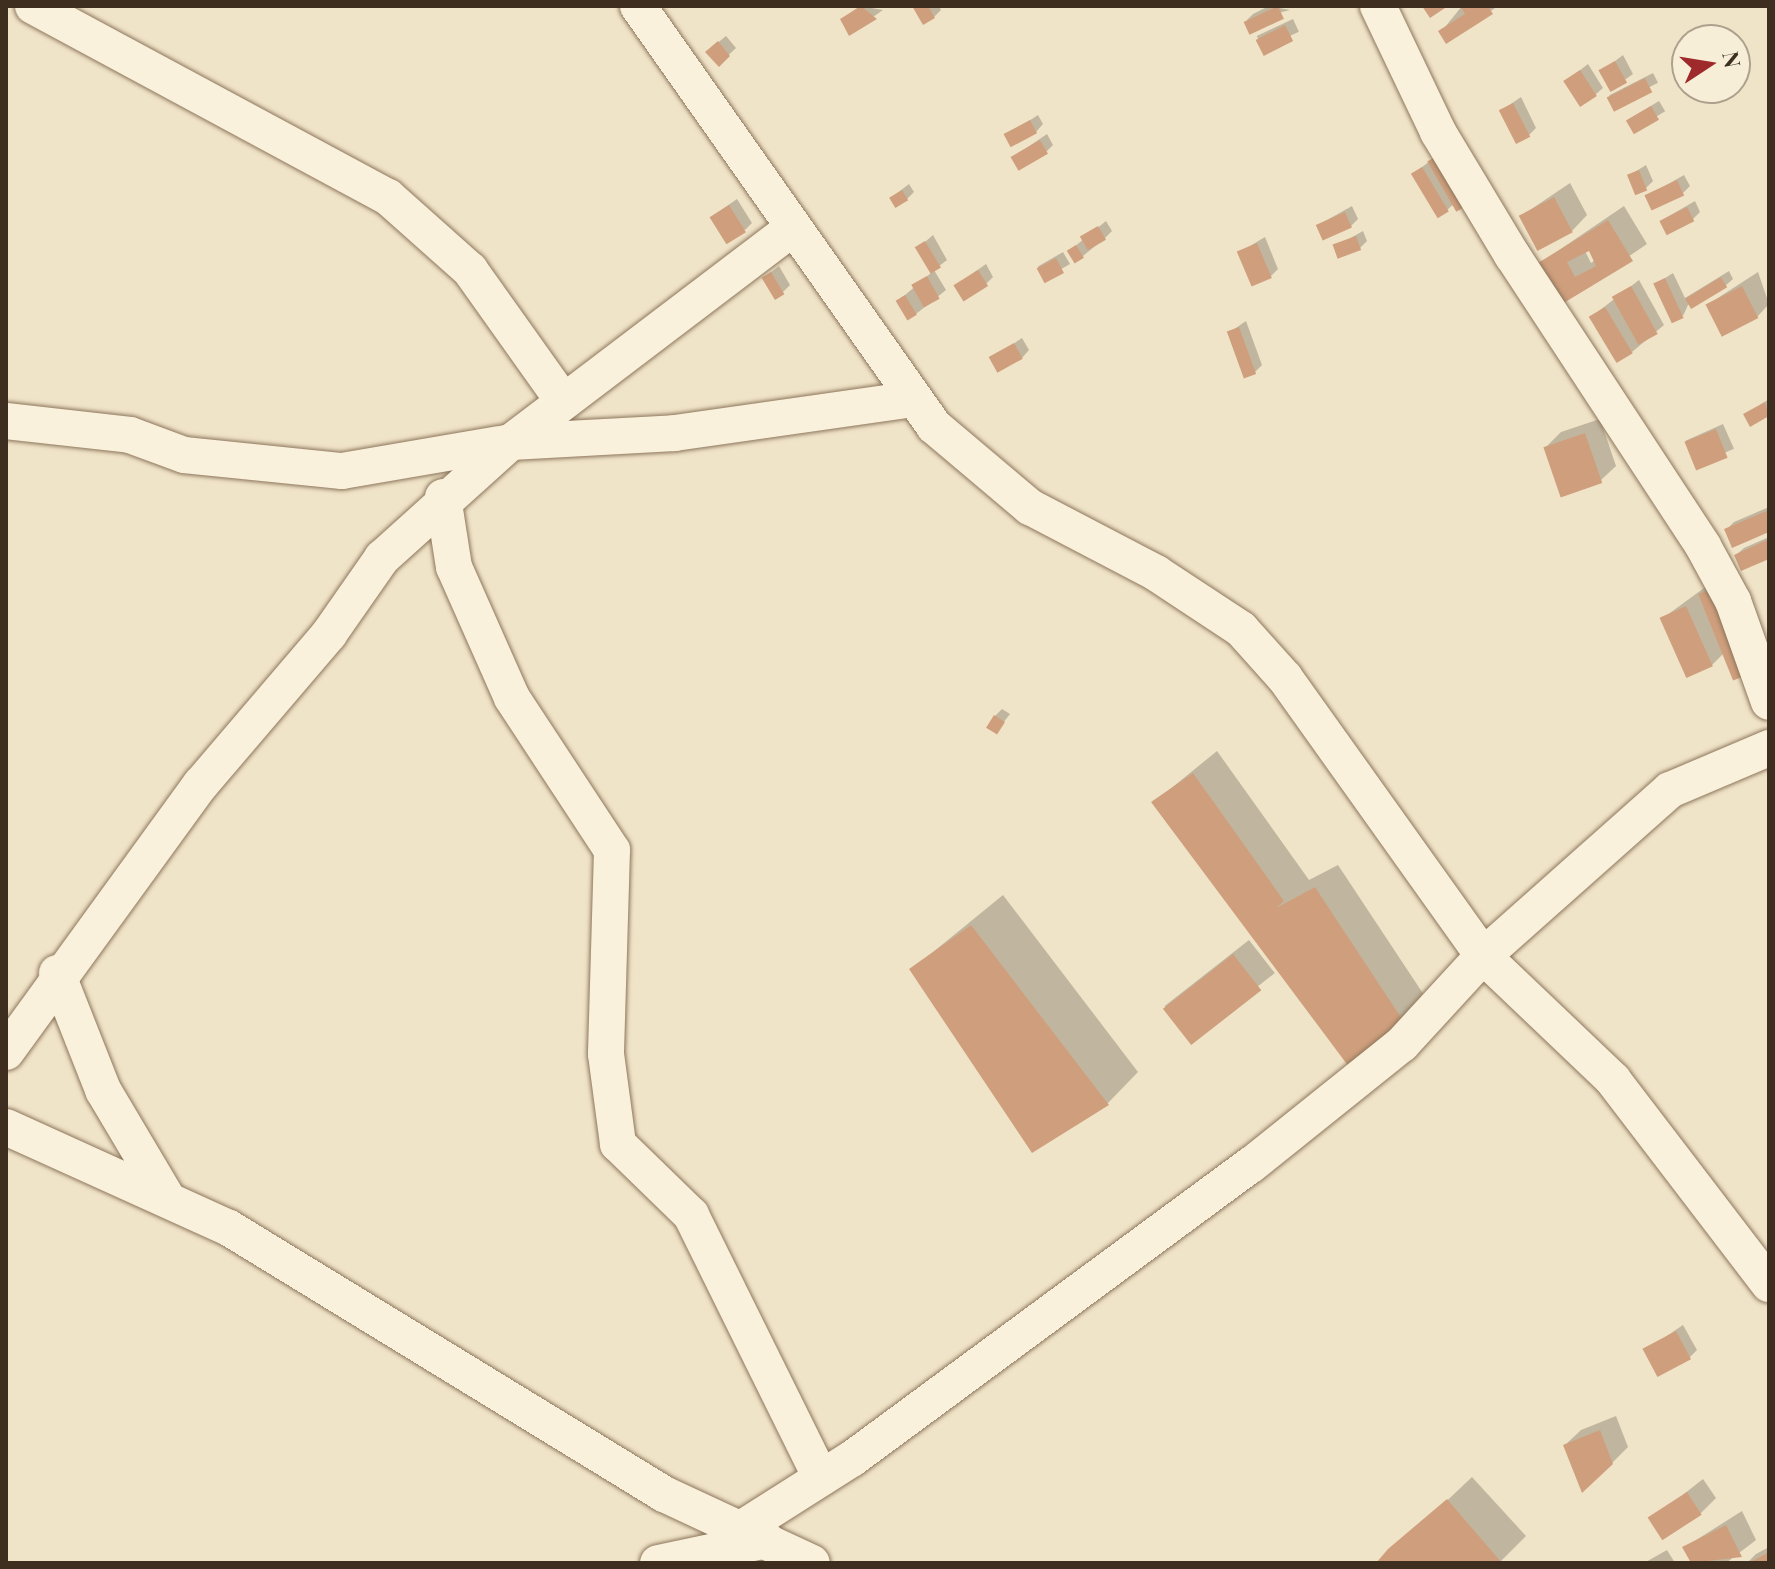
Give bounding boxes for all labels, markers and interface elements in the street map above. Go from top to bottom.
north arrow [1671,24,1751,104]
text: N [1716,49,1749,70]

